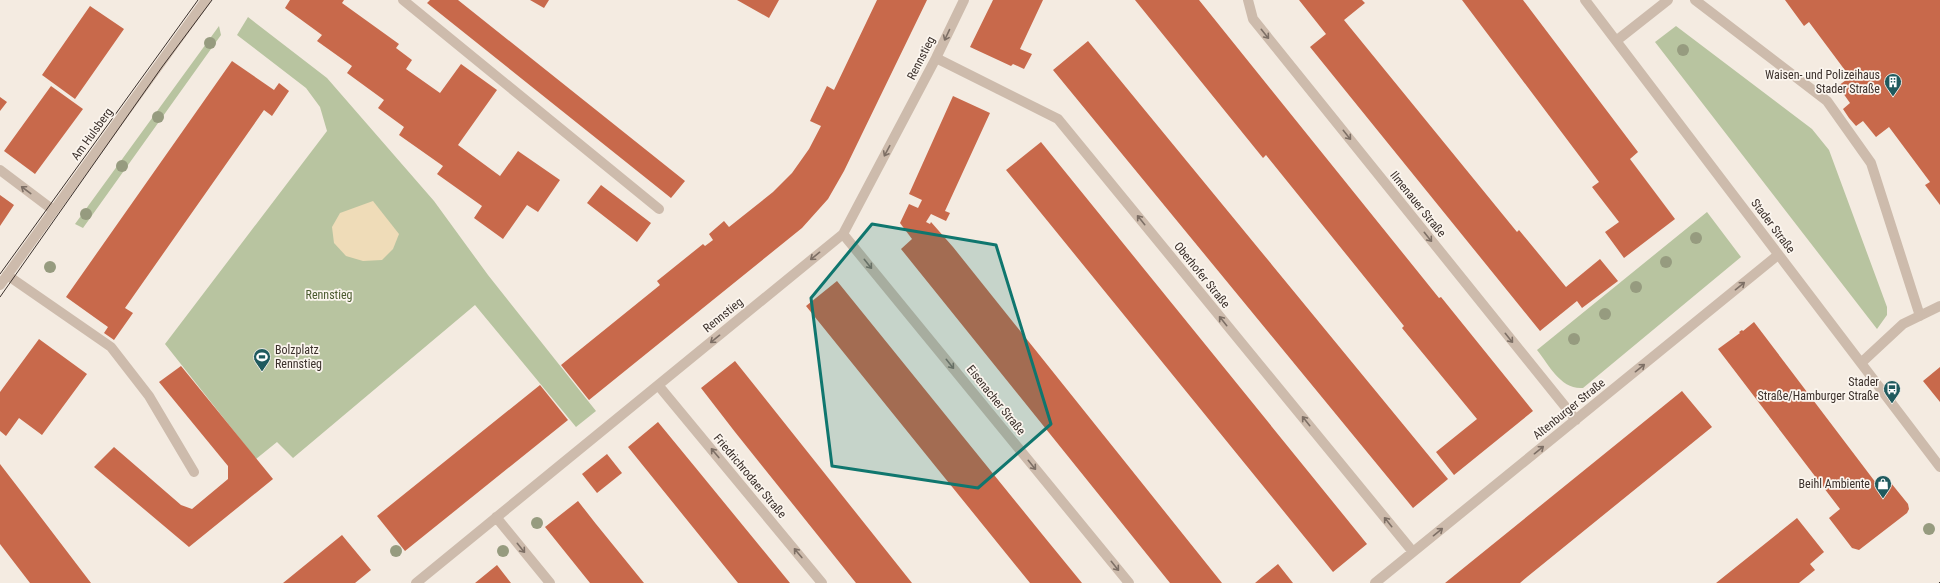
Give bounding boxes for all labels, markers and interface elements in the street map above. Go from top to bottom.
one-way arrow [1261,28,1269,39]
one-way arrow [943,29,950,41]
street label: Rennstieg [904,34,938,82]
place label: Waisen- und Polizeihaus Stader Straße [1765,68,1880,96]
building icon: Waisen- und Polizeihaus Stader Straße [1883,72,1903,97]
street label: Am Hulsberg [68,105,116,163]
one-way arrow [1342,130,1351,141]
one-way arrow [883,145,890,157]
street label: Ilmenauer Straße [1387,168,1449,240]
one-way arrow [21,186,32,194]
street label: Stader Straße [1748,196,1798,256]
one-way arrow [1137,215,1145,226]
one-way arrow [1424,231,1432,242]
street label: Oberhofer Straße [1171,239,1233,311]
one-way arrow [810,252,821,261]
one-way arrow [864,258,872,269]
one-way arrow [1735,281,1746,290]
park label: Rennstieg [306,288,353,302]
street label: Rennstieg [700,295,746,335]
one-way arrow [1219,315,1228,326]
one-way arrow [1505,332,1514,343]
one-way arrow [709,334,720,343]
place label: Bolzplatz Rennstieg [275,343,322,371]
sports icon: Bolzplatz Rennstieg [252,347,272,372]
one-way arrow [946,359,955,370]
street label: Eisenacher Straße [964,362,1029,438]
one-way arrow [1634,363,1645,372]
street label: Altenburger Straße [1530,375,1608,442]
place label: Stader Straße/Hamburger Straße [1757,375,1879,403]
bus stop icon: Stader Straße/Hamburger Straße [1882,379,1902,404]
one-way arrow [1301,416,1310,427]
street label: Friedrichrodaer Straße [711,431,790,521]
one-way arrow [1533,446,1544,454]
one-way arrow [710,447,719,458]
one-way arrow [1028,460,1037,471]
shop icon: Beihl Ambiente [1873,474,1893,499]
place label: Beihl Ambiente [1799,477,1870,491]
one-way arrow [1384,517,1393,527]
one-way arrow [1432,527,1443,536]
one-way arrow [517,542,525,553]
one-way arrow [793,548,802,558]
one-way arrow [1110,560,1119,571]

